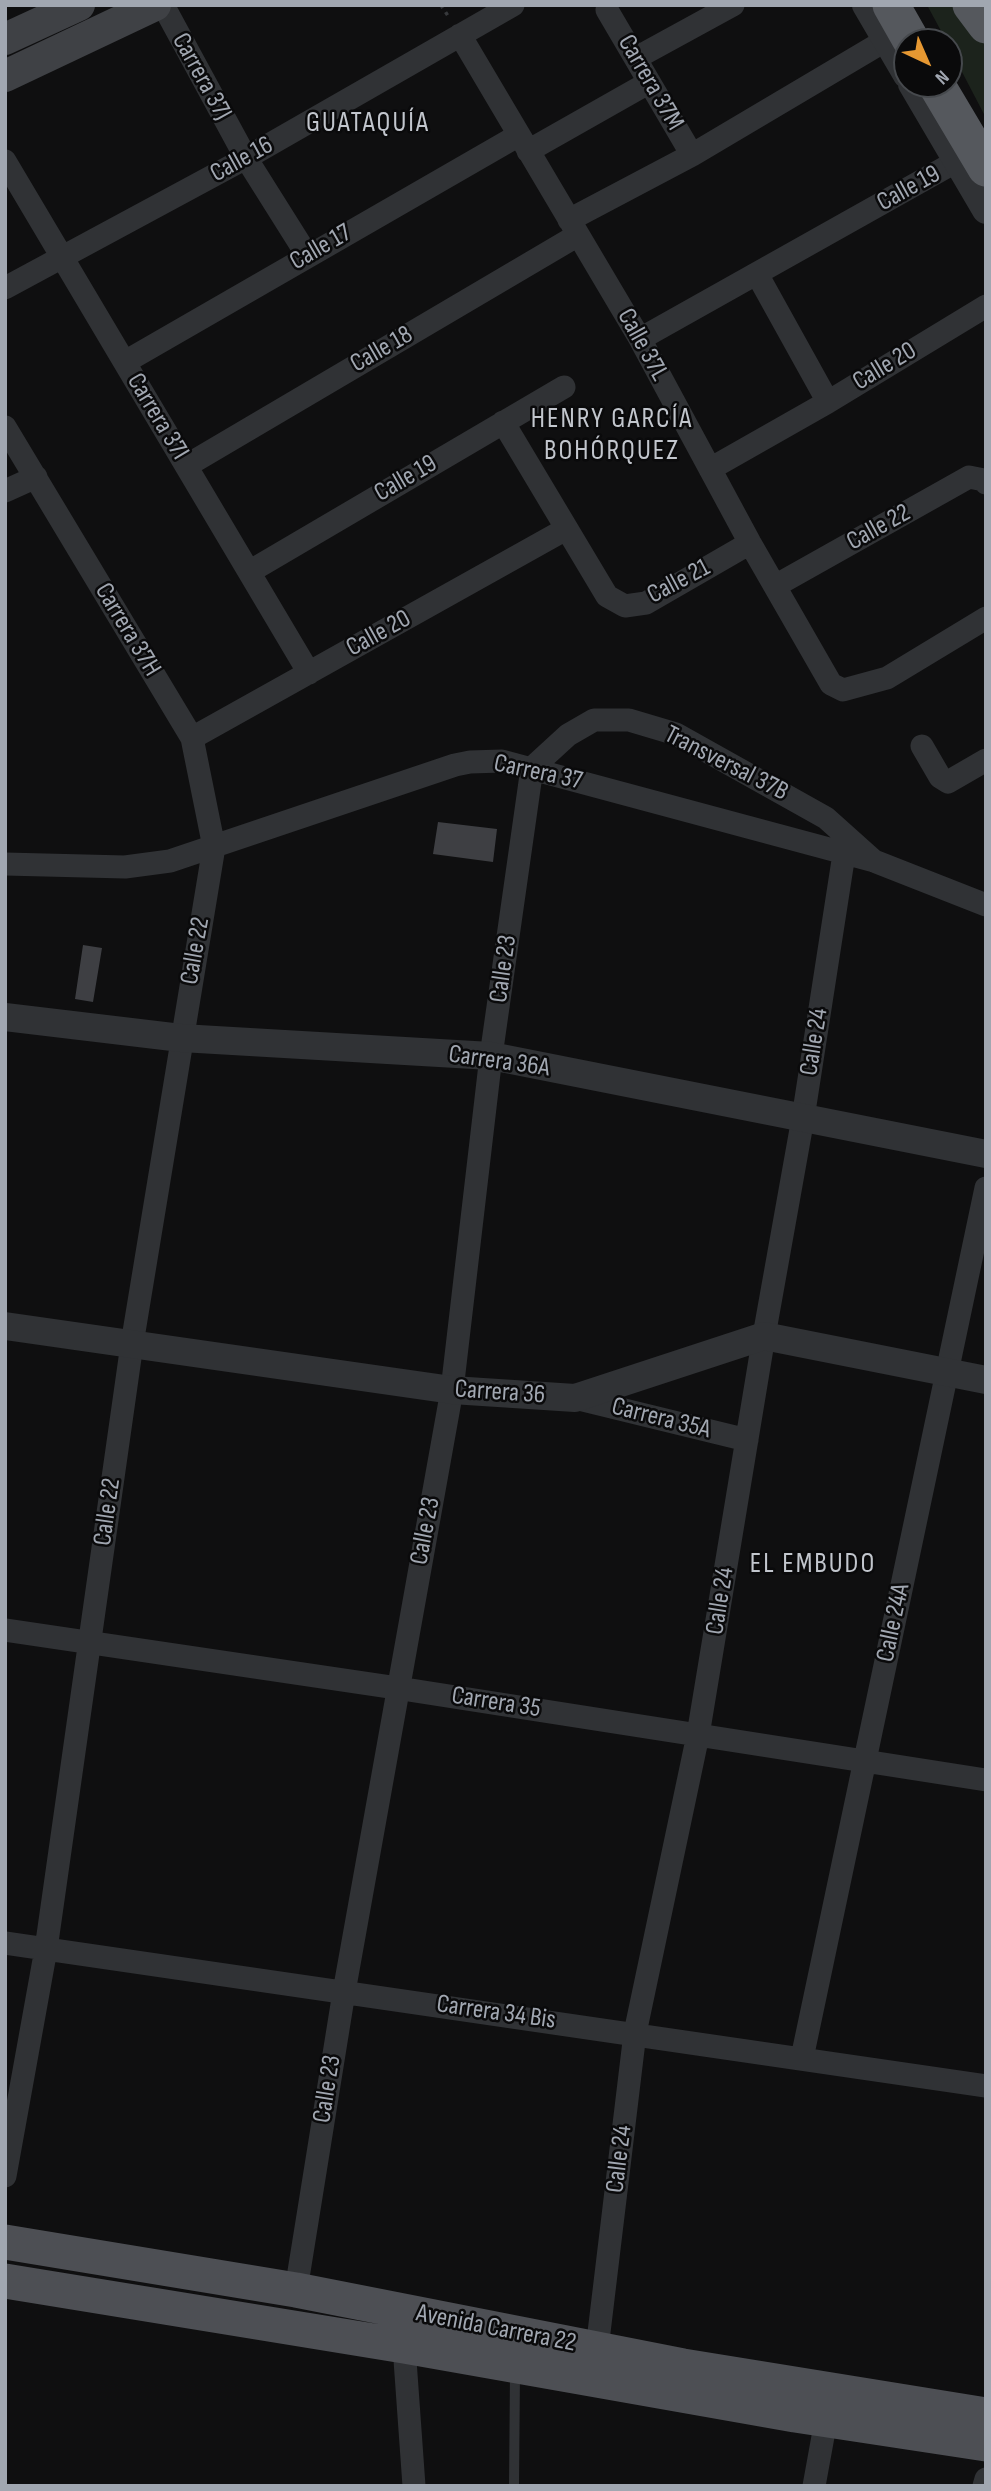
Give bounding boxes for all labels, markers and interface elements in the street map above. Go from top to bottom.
street label: Carrera 37J [164,28,238,126]
north arrow [893,28,963,98]
street label: Carrera 37M [610,30,690,136]
text: N [930,65,953,89]
district label: GUATAQUÍA [307,107,429,141]
street label: Calle 16 [205,130,279,190]
street label: Calle 19 [872,159,946,219]
street label: Calle 17 [285,218,357,278]
street label: Calle 37L [610,304,674,386]
street label: Calle 18 [345,320,419,380]
street label: Calle 20 [848,336,922,398]
street label: Carrera 37I [119,368,195,466]
district label: HENRY GARCÍA BOHÓRQUEZ [532,403,692,469]
street label: Calle 19 [369,449,443,509]
street label: Calle 22 [842,498,916,558]
street label: Calle 21 [642,553,716,611]
street label: Carrera 37H [87,578,167,682]
street label: Calle 20 [341,604,417,664]
street label: Transversal 37B [659,720,793,808]
street label: Carrera 37 [491,748,585,798]
street label: Calle 22 [175,915,217,987]
street label: Calle 23 [484,933,524,1005]
street label: Calle 24 [794,1006,836,1078]
street label: Carrera 36A [446,1039,552,1085]
street label: Carrera 36 [454,1374,546,1412]
street label: Carrera 35A [608,1392,714,1446]
street label: Calle 22 [88,1476,128,1548]
street label: Calle 23 [404,1495,448,1567]
district label: EL EMBUDO [751,1548,875,1582]
street label: Calle 24 [700,1565,742,1637]
street label: Calle 24A [871,1581,917,1665]
street label: Carrera 35 [449,1681,543,1725]
street label: Carrera 34 Bis [434,1989,558,2037]
street label: Calle 23 [307,2053,349,2125]
street label: Calle 24 [600,2123,640,2195]
street label: Avenida Carrera 22 [414,2298,578,2360]

